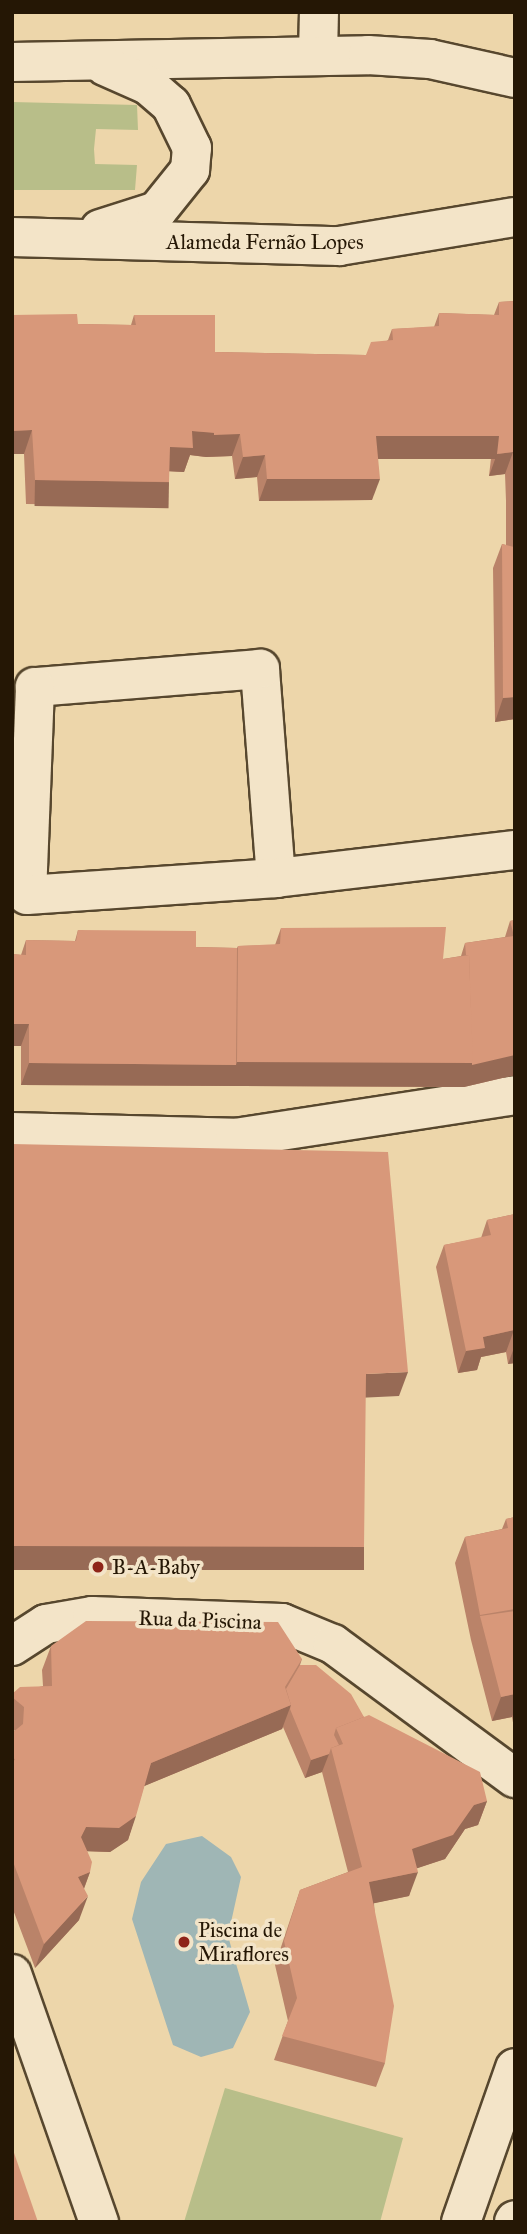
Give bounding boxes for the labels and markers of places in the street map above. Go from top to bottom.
place label: B-A-Baby [112,1554,200,1580]
marker: B-A-Baby [90,1559,106,1575]
place label: Piscina de Miraflores [198,1917,289,1967]
marker: Piscina de Miraflores [176,1934,192,1950]

